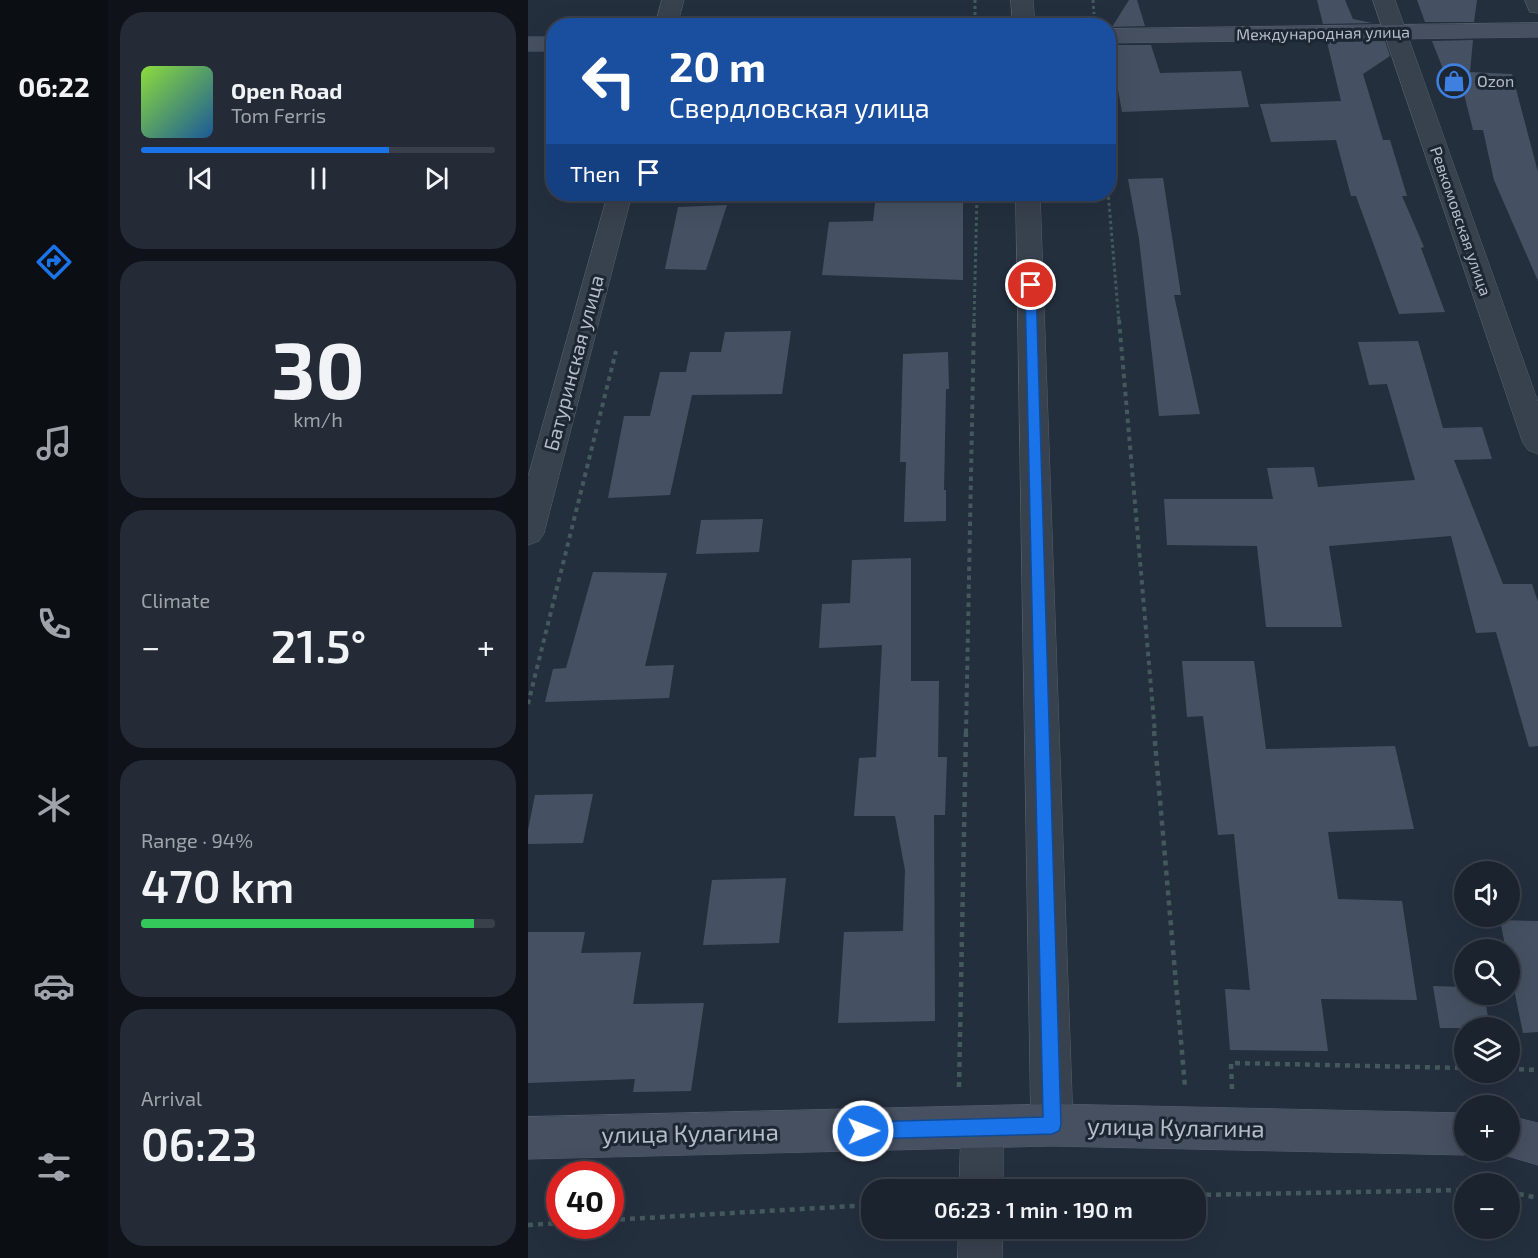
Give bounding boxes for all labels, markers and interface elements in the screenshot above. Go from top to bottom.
street label: Международная улица [1236,21,1410,45]
text: 20 m [669,40,766,90]
icon: left [570,42,648,120]
shop icon: Ozon [1436,63,1472,99]
text: 06:22 [18,70,90,102]
place label: Ozon [1477,71,1514,90]
text: Open Road [231,77,343,103]
text: Свердловская улица [669,91,930,123]
text: Tom Ferris [231,103,326,127]
street label: Ревкомовская улица [1426,144,1496,298]
icon: arrive [632,156,665,189]
text: Then [570,160,620,186]
icon: previous [184,162,217,195]
icon: pause [302,162,335,195]
icon: next [420,162,453,195]
icon: directions [33,241,75,283]
pin [1005,259,1056,310]
icon: arrive [1014,268,1047,301]
street label: Батуринская улица [538,272,609,454]
text: 30 [271,321,365,415]
text: km/h [293,407,343,431]
icon: music [33,422,75,464]
text: Climate [141,588,210,612]
icon: phone [33,603,75,645]
text: 21.5° [271,618,366,672]
text: − [141,626,160,666]
text: + [477,626,495,666]
icon: climate [33,784,75,826]
text: Range · 94% [141,828,253,852]
text: 470 km [141,858,294,912]
map controls [1454,861,1520,1239]
button: sound [1454,861,1520,927]
button: search [1454,939,1520,1005]
icon: car [33,965,75,1007]
button: layers [1454,1017,1520,1083]
text: Arrival [141,1086,202,1110]
button: + [1454,1095,1520,1161]
position arrow [831,1099,895,1163]
street label: улица Кулагина [1087,1110,1265,1144]
text: 06:23 [141,1116,257,1170]
street label: улица Кулагина [601,1116,779,1150]
icon: filters [33,1146,75,1188]
speed limit sign: 40 [546,1161,624,1239]
button: − [1454,1173,1520,1239]
text: 06:23 · 1 min · 190 m [934,1196,1133,1222]

